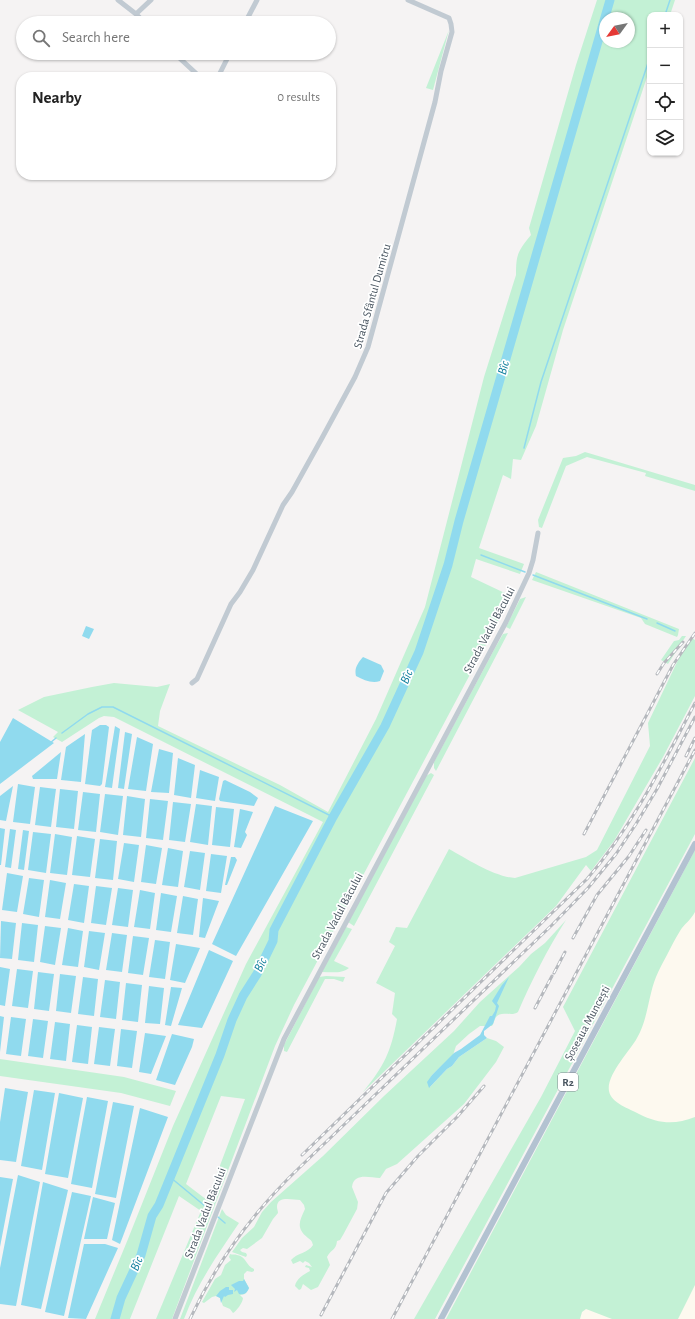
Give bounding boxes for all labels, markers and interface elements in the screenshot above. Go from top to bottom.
north arrow [599,12,635,48]
map controls [647,12,683,156]
button: + [647,12,683,48]
search box [16,16,336,60]
icon: search [30,27,52,49]
text: Search here [62,30,130,45]
button: − [647,48,683,84]
button: locate [647,84,683,120]
text: Nearby [32,89,82,106]
text: 0 results [277,91,320,104]
button: layers [647,120,683,156]
street label: Strada Sfântul Dumitru [351,242,393,350]
water label: Bîc [496,359,512,376]
street label: Strada Vadul Bâcului [461,585,517,675]
water label: Bîc [398,667,416,686]
street label: Strada Vadul Bâcului [309,871,365,961]
water label: Bîc [252,955,270,974]
street label: Șoseaua Muncești [562,983,614,1064]
road number: R2 [558,1073,578,1091]
street label: Strada Vadul Bâcului [182,1166,228,1260]
water label: Bîc [128,1254,146,1273]

